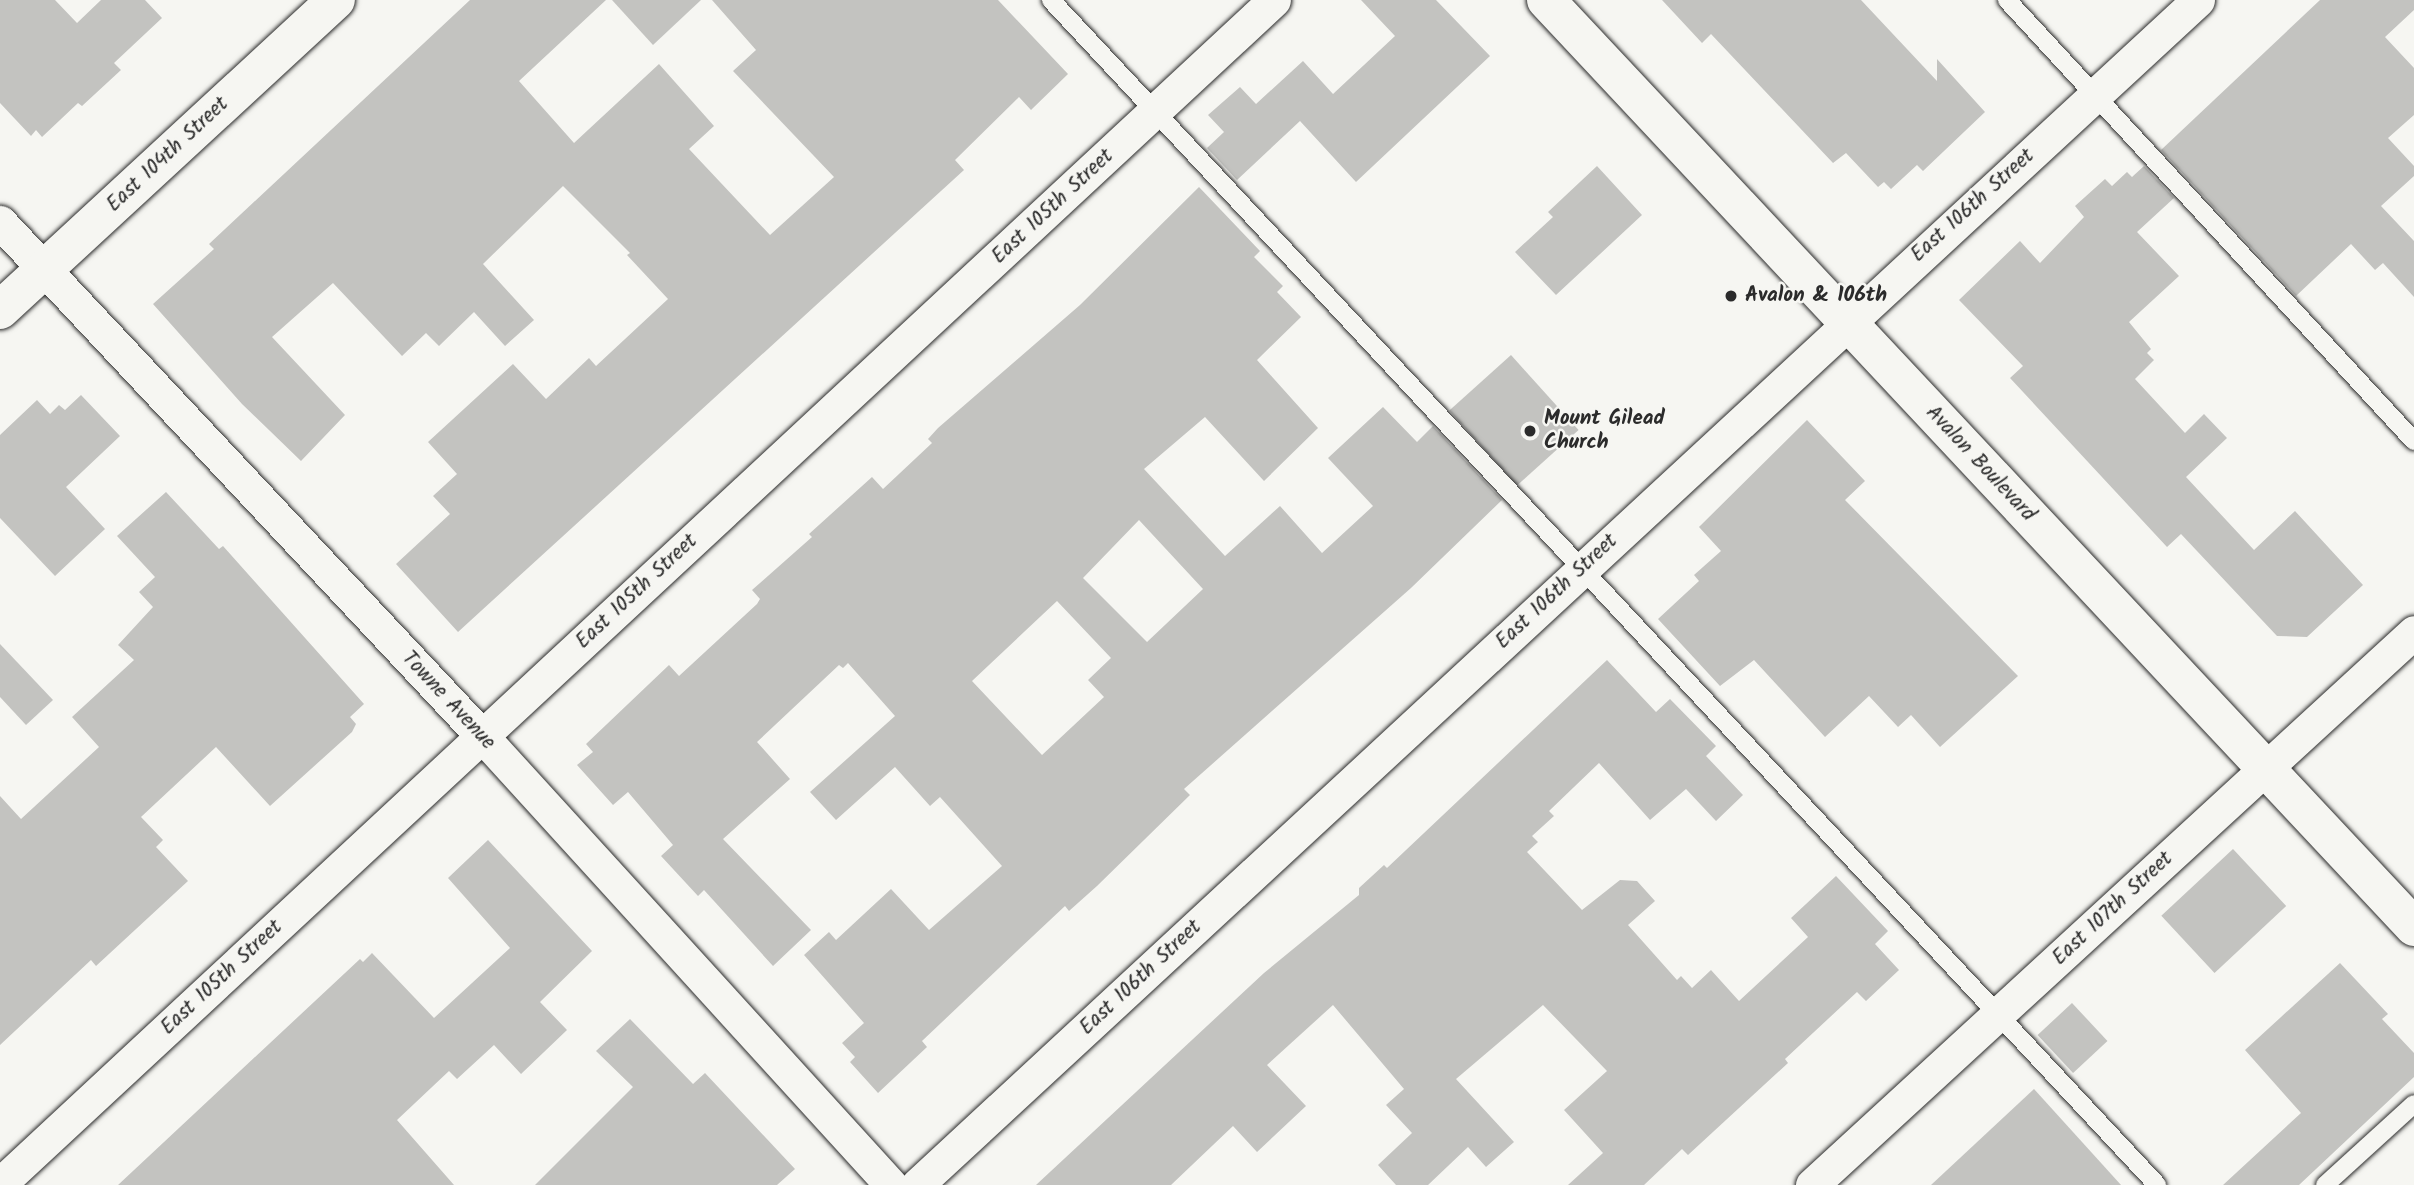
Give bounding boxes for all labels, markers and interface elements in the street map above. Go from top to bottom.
street label: East 104th Street [102,92,234,218]
street label: East 105th Street [987,144,1119,270]
street label: East 106th Street [1906,144,2040,268]
place label: Avalon & 106th [1745,283,1887,309]
marker: Avalon & 106th [1723,288,1739,304]
street label: Avalon Boulevard [1920,401,2040,527]
place label: Mount Gilead Church [1544,406,1665,456]
marker: Mount Gilead Church [1522,423,1538,439]
street label: East 105th Street [571,529,703,655]
street label: East 106th Street [1491,529,1623,655]
street label: Towne Avenue [396,646,500,756]
street label: East 107th Street [2048,847,2178,971]
street label: East 105th Street [156,915,288,1041]
street label: East 106th Street [1075,915,1207,1041]

